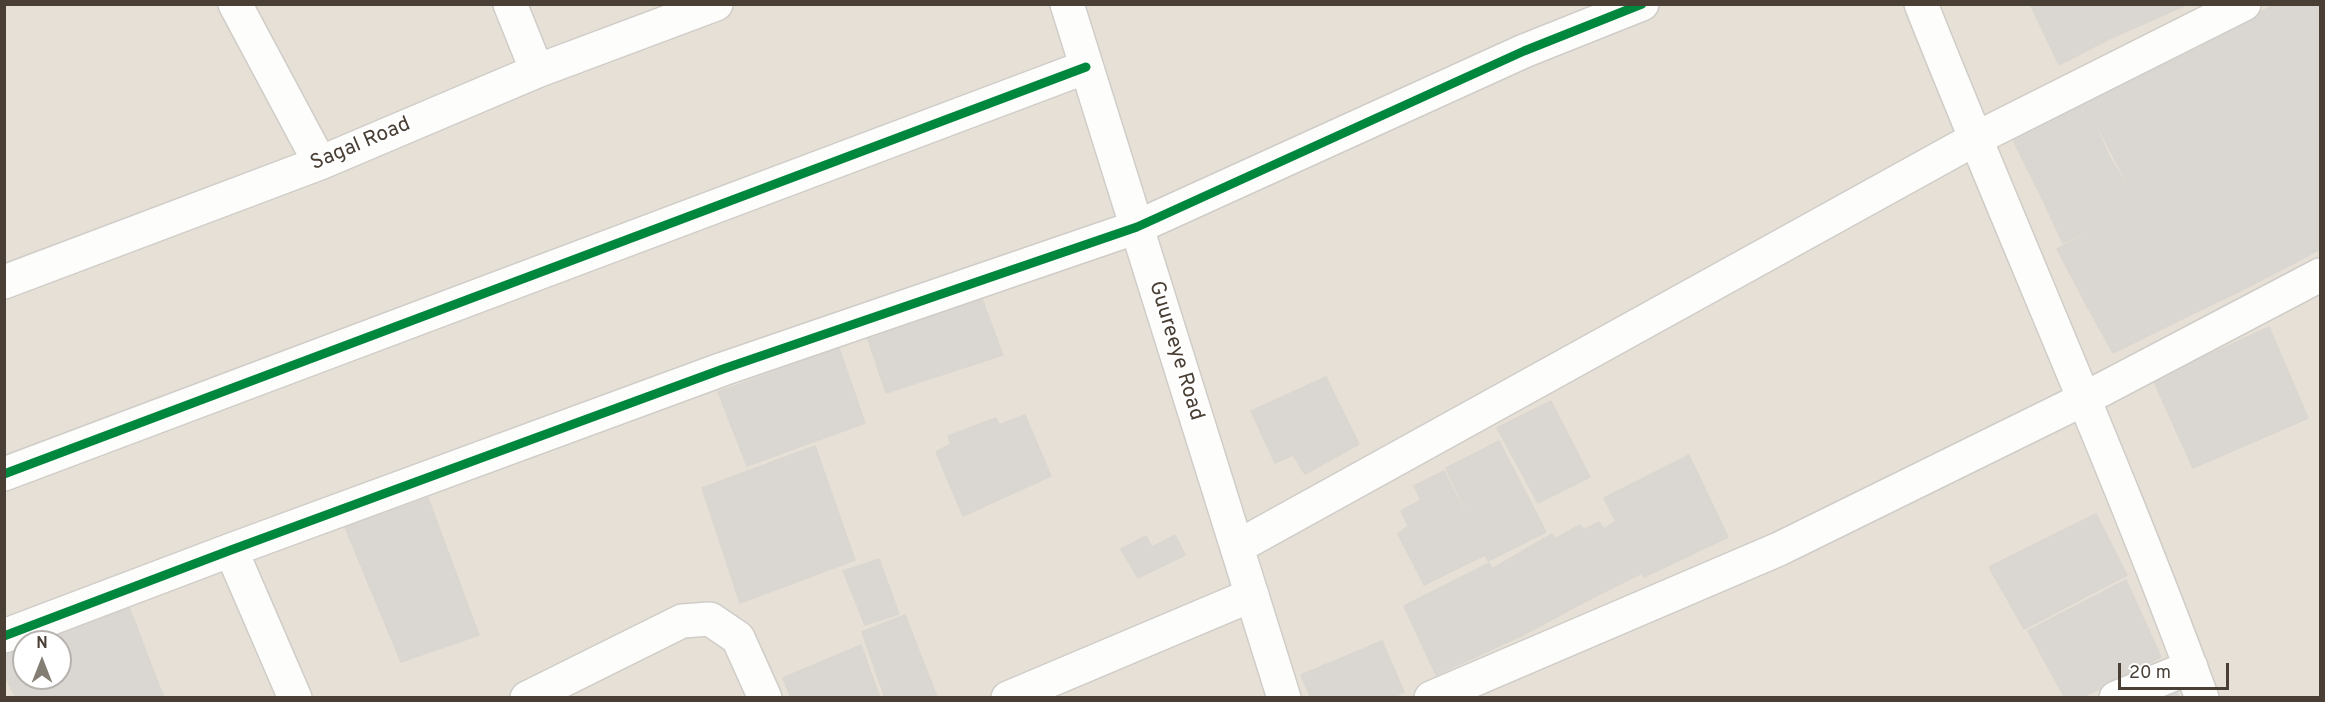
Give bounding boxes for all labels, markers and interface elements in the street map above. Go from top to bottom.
street label: Sagal Road [307,113,415,177]
street label: Guureeye Road [1142,278,1208,424]
north arrow [12,630,72,690]
text: N [36,634,48,654]
scale bar [2121,651,2232,689]
text: 20 m [2129,662,2171,685]

